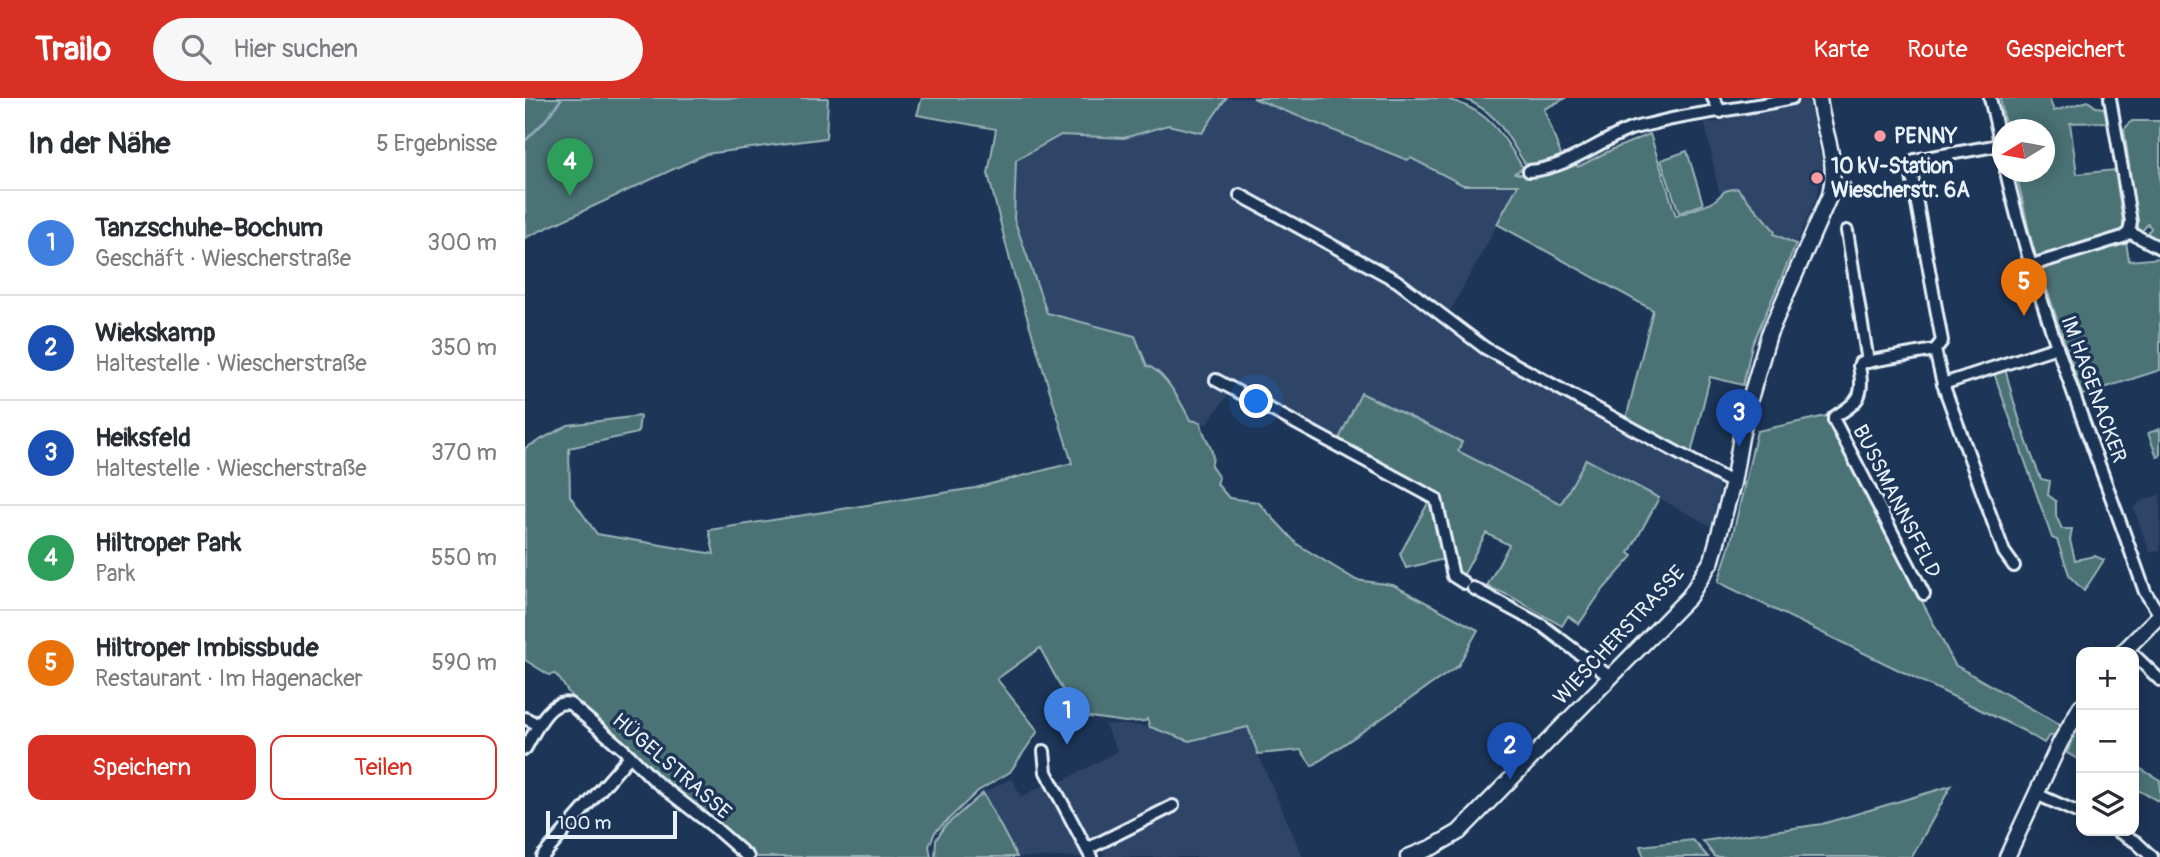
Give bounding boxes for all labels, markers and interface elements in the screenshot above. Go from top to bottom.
search box [153,18,643,81]
text: Trailo [35,29,111,70]
icon: search [177,30,215,68]
text: Hier suchen [233,33,358,65]
text: Karte [1813,35,1869,64]
text: Route [1907,35,1968,64]
text: Gespeichert [2006,35,2125,64]
north arrow [1992,119,2055,182]
place label: PENNY [1894,123,1958,150]
text: In der Nähe [28,125,170,162]
marker: PENNY [1872,128,1888,144]
text: 5 Ergebnisse [376,129,497,158]
pin: 4 [547,138,593,196]
place label: 10 kV-Station Wiescherstr. 6A [1831,153,1970,204]
marker: 10 kV-Station Wiescherstr. 6A [1809,170,1825,186]
text: Tanzschuhe-Bochum [95,212,323,244]
text: 1 [47,228,56,257]
text: 300 m [427,228,497,257]
text: Geschäft · Wiescherstraße [95,244,351,273]
pin: 5 [2001,258,2047,316]
street label: IM HAGENACKER [2054,312,2133,466]
text: Wiekskamp [95,317,215,349]
text: 2 [45,333,57,362]
text: 350 m [431,333,497,362]
text: Haltestelle · Wiescherstraße [95,349,367,378]
your location [1239,384,1273,418]
pin: 3 [1716,389,1762,447]
street label: BUSSMANNSFELD [1846,420,1947,582]
text: Heiksfeld [95,422,191,454]
text: 3 [45,438,57,467]
text: 370 m [431,438,497,467]
text: Haltestelle · Wiescherstraße [95,454,367,483]
text: Hiltroper Park [95,527,241,559]
text: 4 [44,543,58,572]
text: 550 m [431,543,497,572]
text: Park [95,559,135,588]
street label: WIESCHERSTRASSE [1548,560,1691,711]
text: Hiltroper Imbissbude [95,632,318,664]
map controls [2076,647,2139,836]
button: + [2076,647,2139,710]
text: 5 [45,648,57,677]
text: 590 m [432,648,497,677]
text: Restaurant · Im Hagenacker [95,664,363,693]
pin: 1 [1044,687,1090,745]
street label: HÜGELSTRASSE [606,707,737,826]
button: − [2076,710,2139,773]
pin: 2 [1487,722,1533,780]
button: Speichern [28,735,256,800]
button: Teilen [270,735,497,800]
button: layers [2076,773,2139,836]
scale bar [546,808,677,840]
text: 100 m [557,811,611,835]

